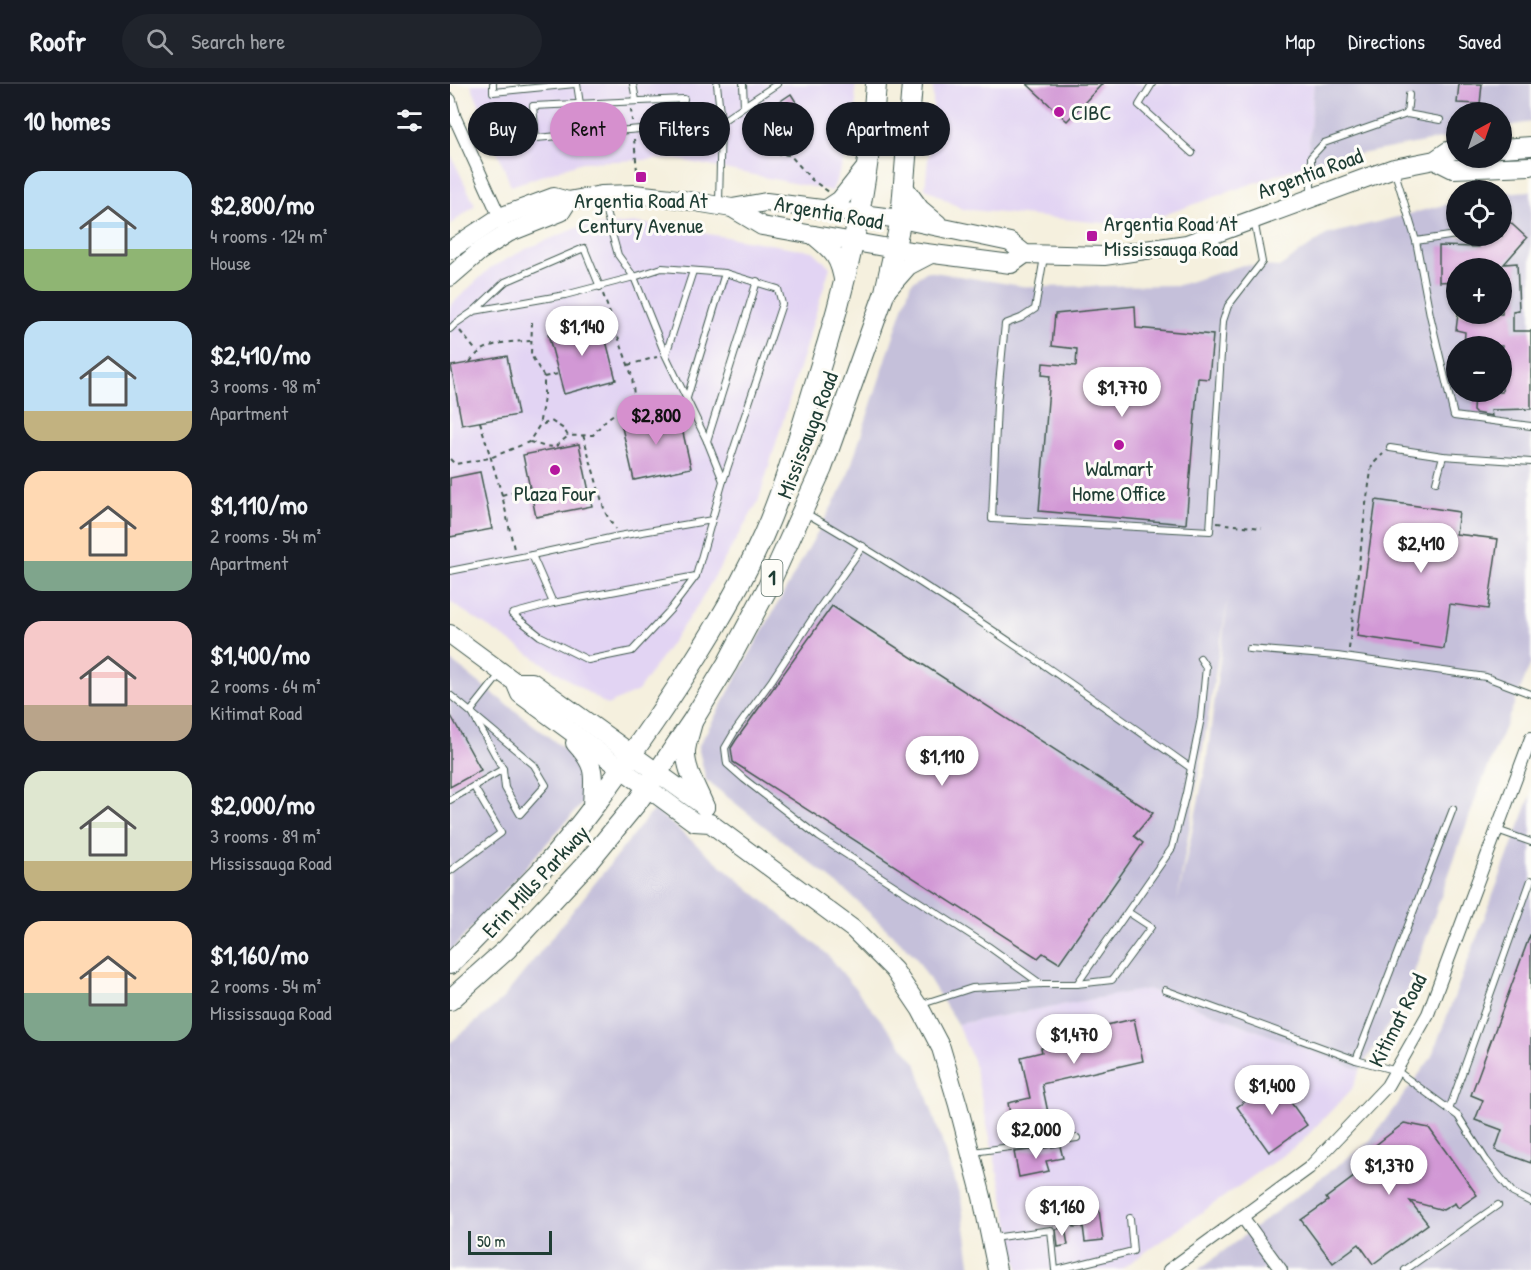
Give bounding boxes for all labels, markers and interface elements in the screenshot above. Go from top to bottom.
search box [122,14,542,68]
text: Roofr [30,22,86,60]
icon: search [143,25,176,58]
text: Search here [191,26,285,56]
text: Map [1285,27,1315,56]
text: Directions [1348,27,1425,56]
text: Saved [1458,27,1501,56]
place label: CIBC [1071,97,1111,127]
chip: Buy [468,102,538,156]
chip: Rent [550,102,627,156]
chip: Filters [639,102,730,156]
chip: New [742,102,814,156]
chip: Apartment [826,102,950,156]
north arrow [1446,102,1512,168]
map controls [1446,102,1512,402]
text: 10 homes [24,103,111,138]
icon: filters [393,104,426,137]
marker: CIBC [1052,105,1066,119]
street label: Argentia Road [1253,140,1367,206]
marker: Argentia Road At Century Avenue [634,170,648,184]
button: locate [1446,180,1512,246]
place label: Argentia Road At Century Avenue [574,185,708,240]
text: $2,800/mo [210,187,314,222]
street label: Argentia Road [772,188,886,236]
icon: home [72,195,144,267]
place label: Argentia Road At Mississauga Road [1104,208,1238,263]
text: 4 rooms · 124 m² [210,222,327,249]
marker: Argentia Road At Mississauga Road [1085,229,1099,243]
text: House [210,249,251,276]
button: + [1446,258,1512,324]
pin: $1,140 [533,306,631,357]
text: $1,140 [559,312,605,339]
button: − [1446,336,1512,402]
text: $2,410/mo [210,337,311,372]
icon: home [72,345,144,417]
street label: Mississauga Road [769,367,845,503]
pin: $1,770 [1073,367,1171,418]
text: 3 rooms · 98 m² [210,372,321,399]
text: $1,770 [1097,373,1147,400]
pin: $2,800 [607,395,705,446]
text: Apartment [210,399,288,426]
text: $2,800 [631,401,681,428]
marker: Walmart Home Office [1112,438,1126,452]
place label: Walmart Home Office [1072,453,1166,508]
marker: Plaza Four [548,463,562,477]
place label: Plaza Four [514,478,597,508]
text: $1,110/mo [210,487,308,522]
icon: home [72,495,144,567]
text: 2 rooms · 54 m² [210,522,321,549]
pin: $2,410 [1372,523,1470,574]
text: $2,410 [1397,529,1445,556]
text: Apartment [210,549,288,576]
road number: 1 [762,560,782,596]
text: $1,400/mo [210,637,310,672]
icon: home [72,645,144,717]
text: 2 rooms · 64 m² [210,672,321,699]
text: Kitimat Road [210,699,302,726]
pin: $1,110 [893,736,991,787]
text: $1,110 [920,742,964,769]
text: $2,000/mo [210,787,315,822]
icon: home [72,795,144,867]
street label: Erin Mills Parkway [475,818,595,944]
text: 3 rooms · 89 m² [210,822,321,849]
text: Mississauga Road [210,849,332,876]
text: $1,160/mo [210,937,309,972]
icon: home [72,945,144,1017]
street label: Kitimat Road [1361,968,1434,1072]
text: 2 rooms · 54 m² [210,972,321,999]
text: Mississauga Road [210,999,332,1026]
pin: $1,470 [1025,1014,1123,1065]
text: $1,470 [1050,1020,1098,1047]
pin: $1,400 [1223,1065,1321,1116]
text: $1,400 [1249,1071,1295,1098]
pin: $2,000 [987,1109,1085,1160]
text: $2,000 [1011,1115,1061,1142]
pin: $1,370 [1340,1145,1438,1196]
text: $1,370 [1364,1151,1414,1178]
pin: $1,160 [1013,1186,1111,1237]
text: $1,160 [1039,1192,1085,1219]
scale bar [468,1228,552,1256]
text: 50 m [477,1230,506,1252]

